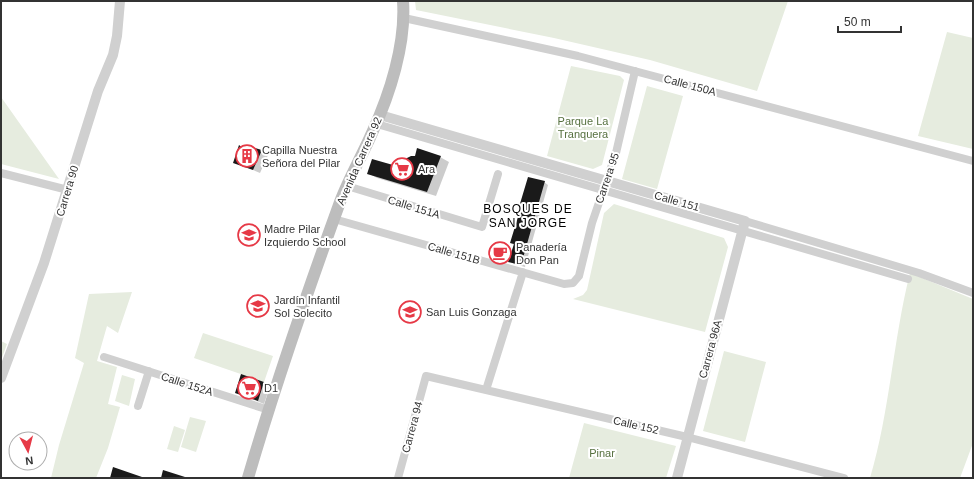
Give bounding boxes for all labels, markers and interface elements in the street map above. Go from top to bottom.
scale bar [838,8,901,34]
text: 50 m [844,15,871,29]
street label: Calle 150A [662,72,718,98]
street label: Avenida Carrera 92 [334,115,384,207]
park label: Parque La Tranquera [558,115,609,140]
building icon: Capilla Nuestra Señora del Pilar [234,143,260,169]
place label: Capilla Nuestra Señora del Pilar [262,144,341,169]
street label: Carrera 95 [593,151,621,205]
supermarket icon: Ara [389,156,415,182]
place label: Ara [418,163,436,175]
street label: Carrera 90 [54,164,80,218]
street label: Calle 151 [653,189,701,213]
street label: Calle 151A [387,193,442,221]
district label: BOSQUES DE SAN JORGE [483,202,573,230]
school or university icon: Madre Pilar Izquierdo School [236,222,262,248]
place label: Madre Pilar Izquierdo School [264,223,346,248]
street label: Calle 151B [426,240,482,266]
cafe icon: Panadería Don Pan [487,240,513,266]
place label: Panadería Don Pan [516,241,568,266]
school or university icon: Jardín Infantil Sol Solecito [245,293,271,319]
place label: Jardín Infantil Sol Solecito [274,294,340,319]
school or university icon: San Luis Gonzaga [397,299,423,325]
place label: San Luis Gonzaga [426,306,517,318]
street label: Carrera 96A [696,318,724,379]
street label: Calle 152A [160,370,215,398]
supermarket icon: D1 [236,375,262,401]
place label: D1 [264,382,278,394]
street label: Carrera 94 [399,400,425,454]
street label: Calle 152 [612,414,660,436]
north arrow [8,431,48,471]
park label: Pinar [589,447,615,459]
text: N [24,454,34,467]

